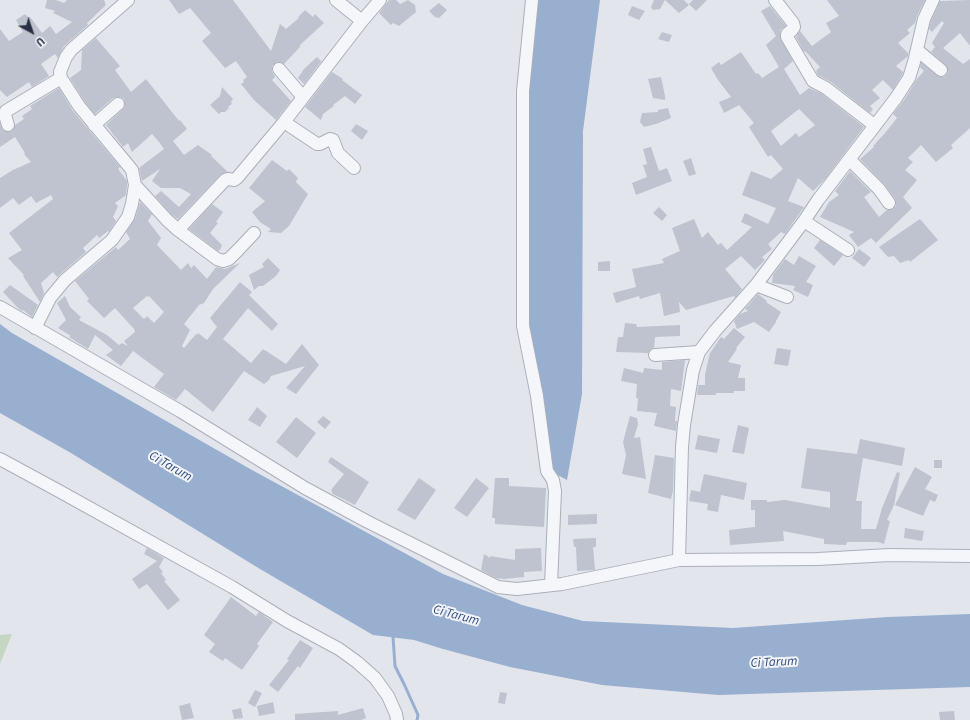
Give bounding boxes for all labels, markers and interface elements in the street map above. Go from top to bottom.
north arrow [12,12,52,52]
text: U [32,33,48,50]
water label: Ci Tarum [146,448,194,486]
water label: Ci Tarum [431,602,481,630]
water label: Ci Tarum [750,654,798,672]

